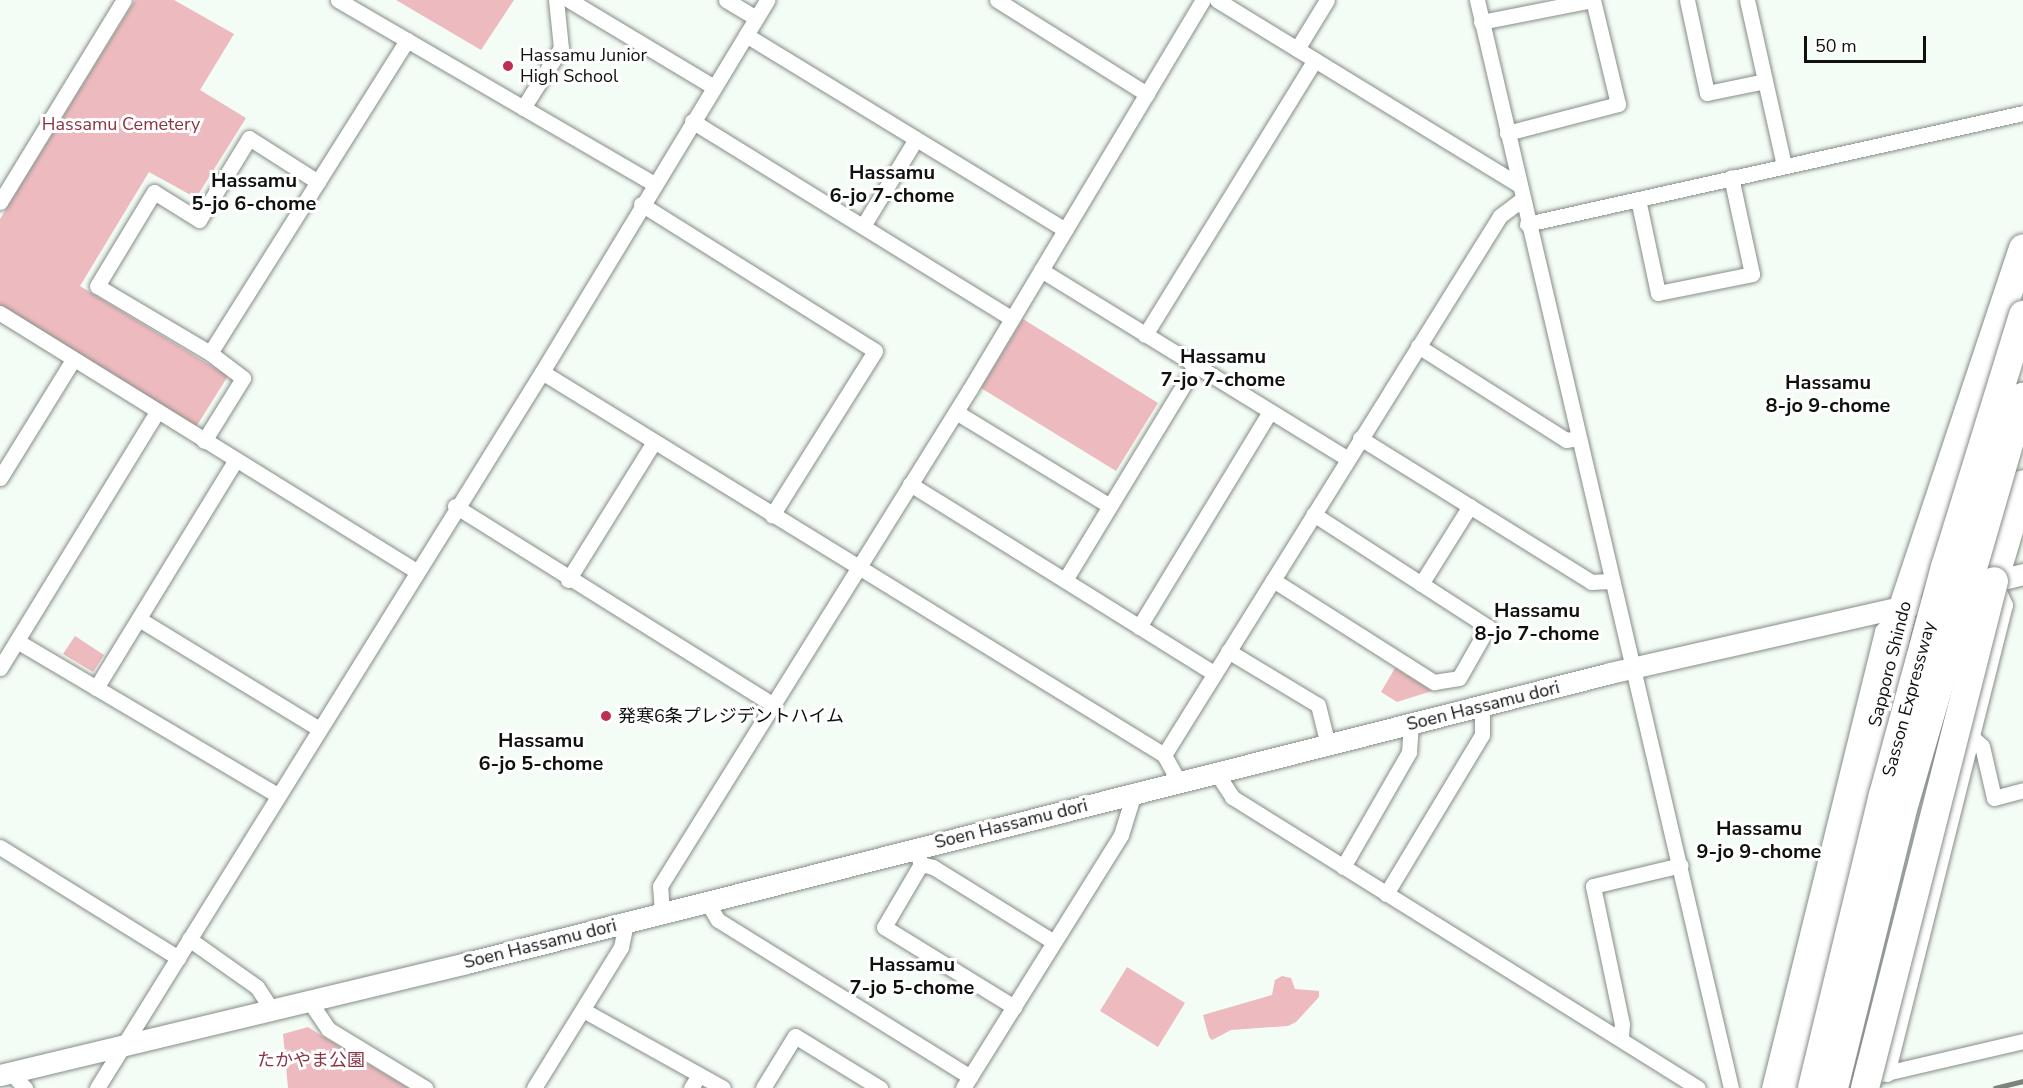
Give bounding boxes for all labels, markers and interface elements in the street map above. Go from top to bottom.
scale bar [1807,24,1928,62]
text: 50 m [1815,34,1857,58]
place label: Hassamu Junior High School [520,45,647,88]
marker: Hassamu Junior High School [501,59,515,73]
park label: Hassamu Cemetery [42,113,200,135]
district label: Hassamu 6-jo 7-chome [830,160,954,207]
district label: Hassamu 5-jo 6-chome [192,169,316,216]
district label: Hassamu 7-jo 7-chome [1161,344,1285,391]
district label: Hassamu 8-jo 9-chome [1766,371,1890,418]
district label: Hassamu 8-jo 7-chome [1475,599,1599,646]
street label: Sapporo Shindo [1864,599,1916,729]
street label: Sasson Expressway [1878,619,1940,779]
street label: Soen Hassamu dori [1404,677,1562,735]
place label: 発寒6条プレジデントハイム [618,705,845,727]
marker: 発寒6条プレジデントハイム [599,709,613,723]
district label: Hassamu 6-jo 5-chome [479,729,603,776]
street label: Soen Hassamu dori [932,795,1090,853]
district label: Hassamu 9-jo 9-chome [1697,816,1821,863]
street label: Soen Hassamu dori [461,915,619,973]
district label: Hassamu 7-jo 5-chome [850,953,974,1000]
park label: たかやま公園 [257,1049,365,1071]

